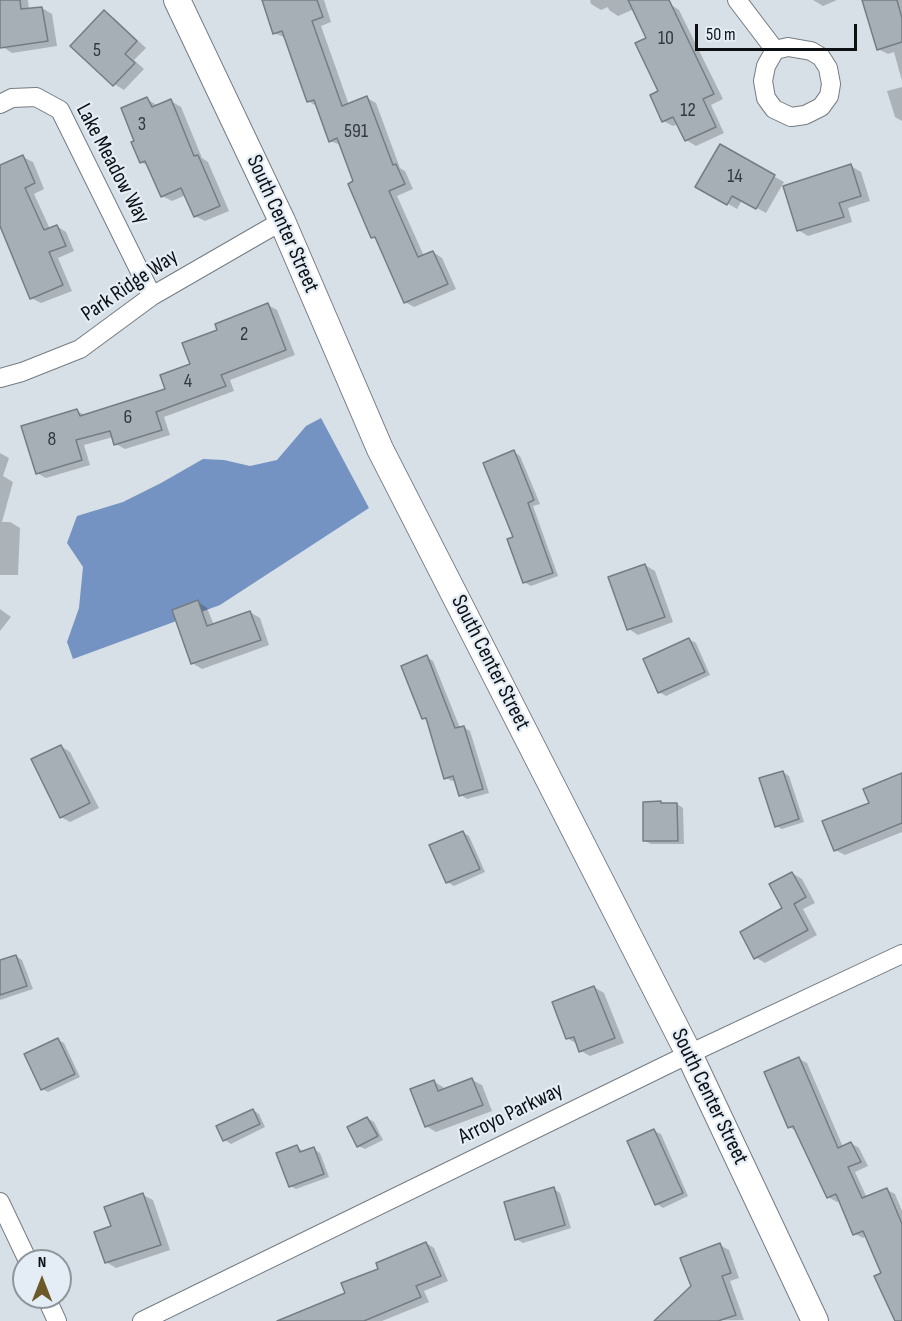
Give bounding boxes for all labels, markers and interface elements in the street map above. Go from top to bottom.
scale bar [698,12,860,50]
text: 50 m [706,24,736,45]
house number: 10 [658,27,674,51]
house number: 5 [93,39,101,63]
house number: 12 [680,99,696,123]
street label: Lake Meadow Way [69,100,155,228]
house number: 3 [138,113,146,137]
house number: 591 [344,120,368,144]
street label: South Center Street [240,151,324,297]
house number: 14 [727,165,743,189]
street label: Park Ridge Way [77,244,183,328]
house number: 2 [240,323,248,347]
house number: 4 [184,370,192,394]
house number: 6 [124,406,132,430]
house number: 8 [48,428,56,452]
street label: South Center Street [445,591,535,735]
street label: South Center Street [665,1025,753,1169]
street label: Arroyo Parkway [454,1077,568,1151]
north arrow [12,1249,72,1309]
text: N [38,1253,46,1272]

